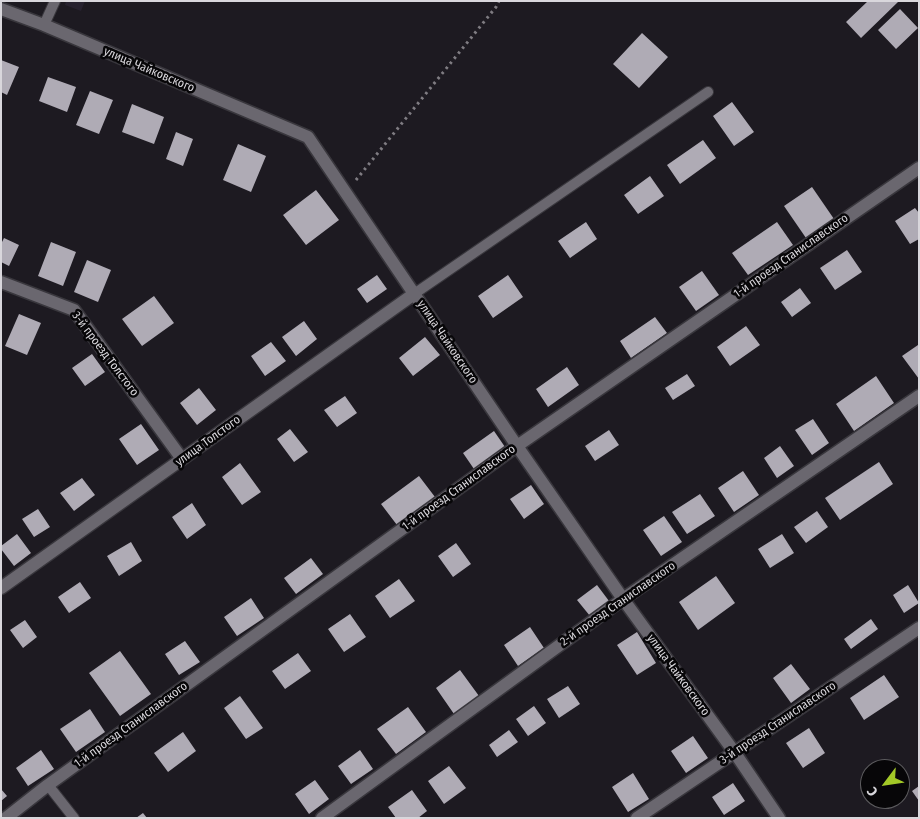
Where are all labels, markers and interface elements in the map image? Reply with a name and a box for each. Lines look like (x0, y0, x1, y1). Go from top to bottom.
street label: улица Чайковского (101, 44, 197, 96)
street label: 1-й проезд Станиславского (731, 211, 851, 301)
street label: улица Чайковского (414, 298, 480, 386)
street label: 3-й проезд Толстого (69, 309, 141, 399)
street label: улица Толстого (173, 413, 243, 469)
street label: 1-й проезд Станиславского (400, 442, 518, 534)
street label: 2-й проезд Станиславского (558, 559, 678, 649)
street label: улица Чайковского (644, 631, 712, 719)
street label: 1-й проезд Станиславского (72, 679, 190, 771)
street label: 3-й проезд Станиславского (717, 679, 839, 767)
north arrow (860, 759, 910, 809)
text: С (863, 784, 882, 799)

